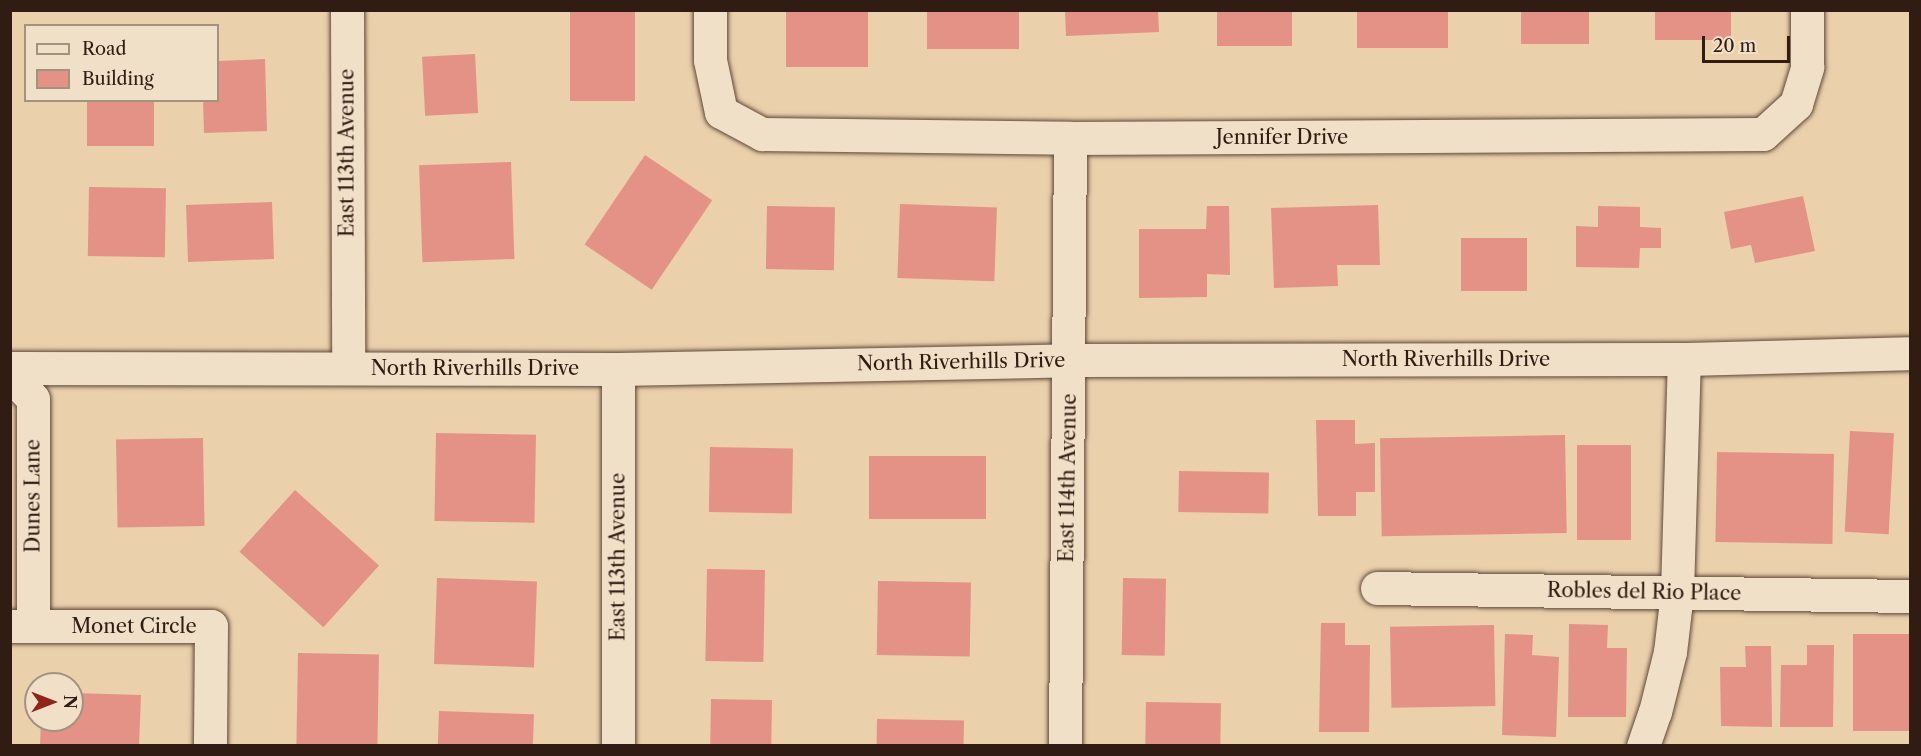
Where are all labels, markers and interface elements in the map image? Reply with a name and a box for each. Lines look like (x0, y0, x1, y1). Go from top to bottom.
legend (24, 24, 219, 102)
scale bar (1705, 24, 1794, 62)
text: 20 m (1713, 35, 1756, 57)
text: Road (82, 38, 127, 60)
text: Building (82, 68, 154, 90)
street label: East 113th Avenue (335, 68, 359, 238)
street label: Jennifer Drive (1216, 125, 1348, 149)
street label: North Riverhills Drive (1342, 347, 1550, 371)
street label: North Riverhills Drive (857, 348, 1065, 376)
street label: North Riverhills Drive (371, 356, 579, 380)
street label: East 114th Avenue (1055, 393, 1081, 563)
street label: Dunes Lane (21, 439, 45, 553)
street label: East 113th Avenue (606, 472, 630, 642)
street label: Robles del Rio Place (1547, 578, 1741, 606)
street label: Monet Circle (71, 614, 197, 638)
north arrow (24, 672, 84, 732)
text: N (60, 695, 80, 709)

